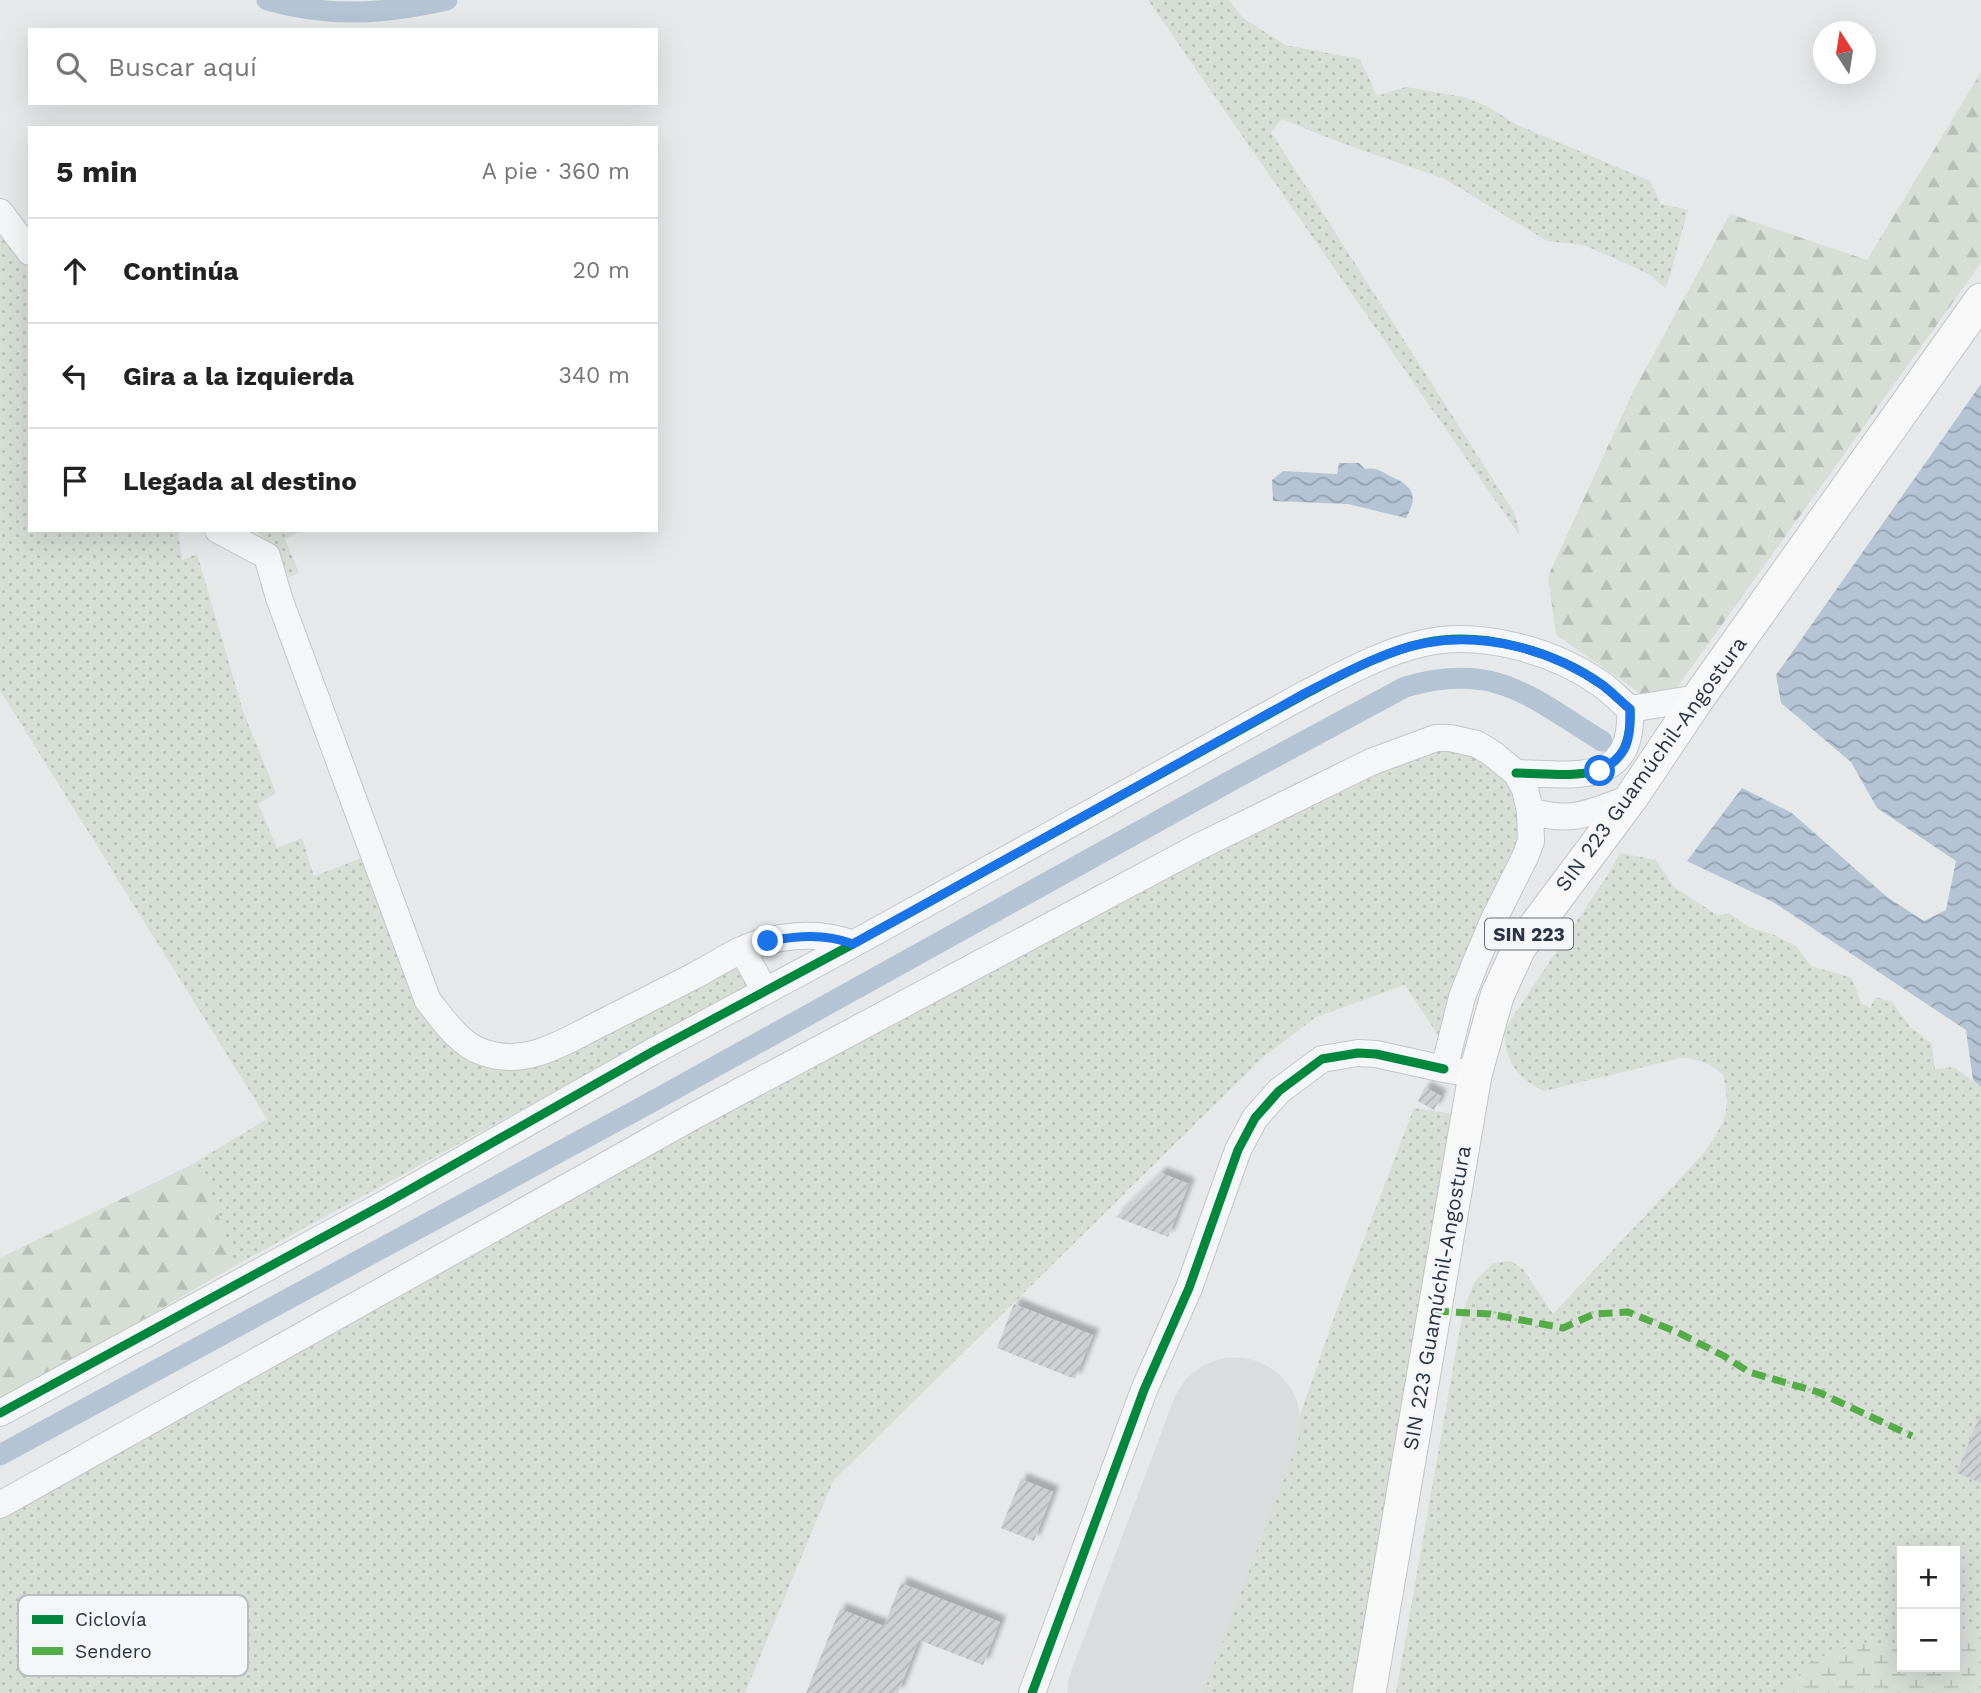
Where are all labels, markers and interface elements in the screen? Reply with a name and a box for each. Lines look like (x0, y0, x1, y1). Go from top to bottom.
north arrow (1813, 21, 1876, 84)
search box (28, 28, 658, 105)
icon: search (52, 48, 90, 86)
text: Buscar aquí (108, 52, 257, 82)
text: 5 min (56, 154, 138, 189)
text: A pie · 360 m (482, 158, 630, 185)
icon: ahead (56, 252, 94, 290)
text: Continúa (123, 256, 239, 286)
text: 20 m (573, 257, 630, 284)
icon: left (56, 357, 94, 395)
text: Gira a la izquierda (123, 361, 354, 391)
text: 340 m (558, 362, 630, 389)
icon: arrive (56, 462, 94, 500)
text: Llegada al destino (123, 466, 357, 496)
street label: SIN 223 Guamúchil-Angostura (1550, 631, 1752, 896)
route start (1584, 755, 1615, 786)
road number: SIN 223 (1485, 918, 1573, 950)
route end (752, 925, 783, 956)
street label: SIN 223 Guamúchil-Angostura (1397, 1144, 1476, 1452)
map controls (1897, 1546, 1960, 1672)
button: + (1897, 1546, 1960, 1609)
legend (18, 1595, 248, 1676)
text: Ciclovía (75, 1608, 147, 1631)
button: − (1897, 1609, 1960, 1672)
text: Sendero (75, 1640, 152, 1663)

